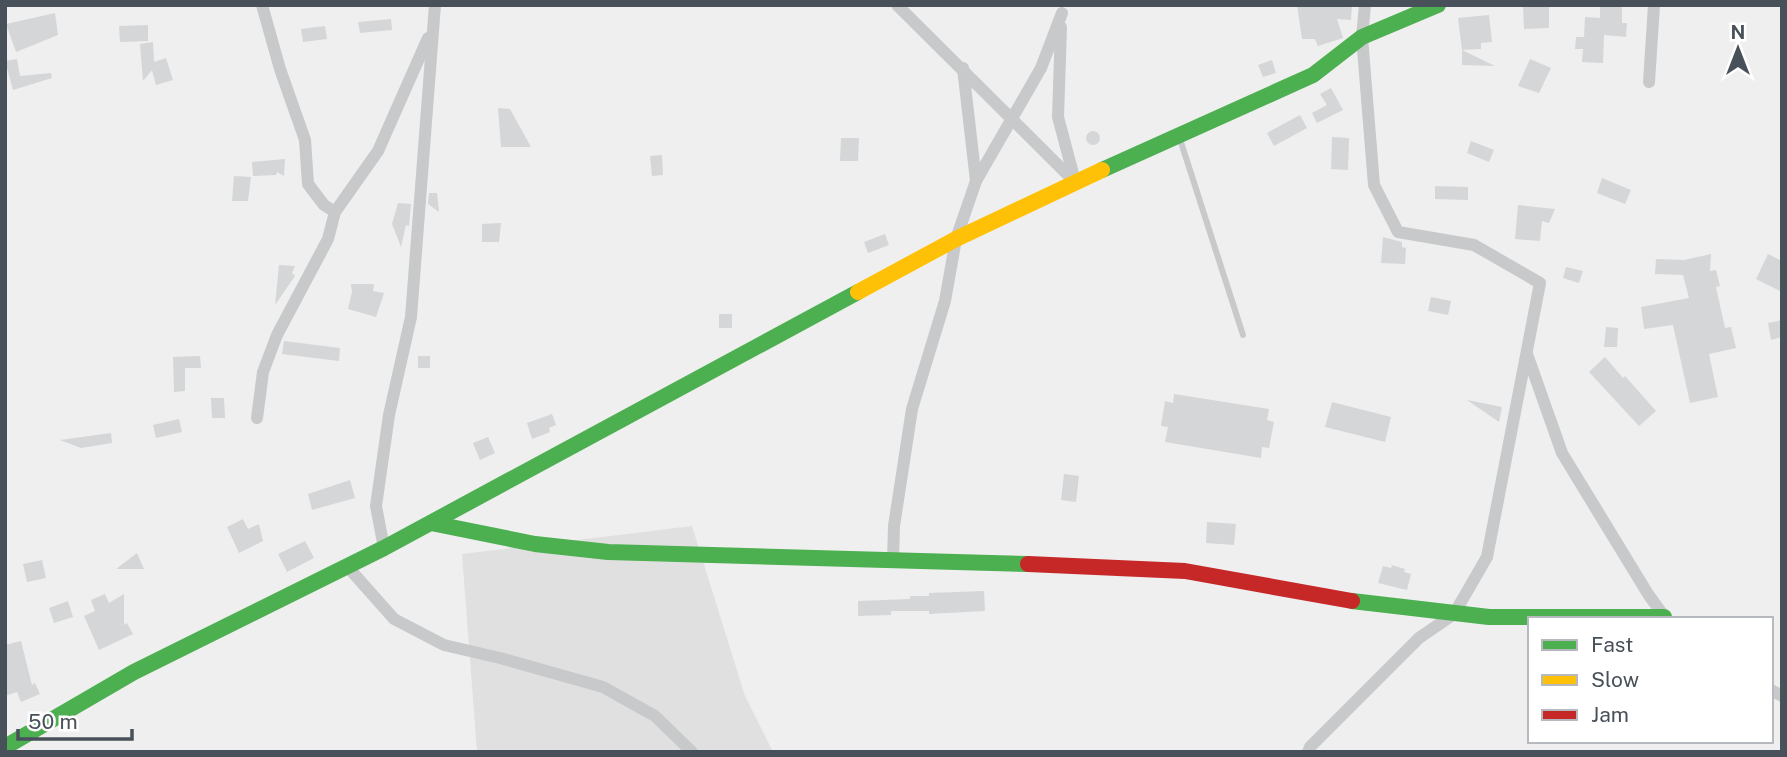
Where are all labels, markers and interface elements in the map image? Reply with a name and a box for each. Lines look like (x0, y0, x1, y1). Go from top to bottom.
north arrow (1703, 14, 1773, 84)
text: N (1731, 21, 1745, 43)
legend (1528, 617, 1773, 743)
text: Fast (1591, 632, 1633, 657)
text: Slow (1591, 667, 1639, 692)
scale bar (18, 698, 131, 742)
text: Jam (1591, 702, 1629, 727)
text: 50 m (28, 709, 78, 734)

